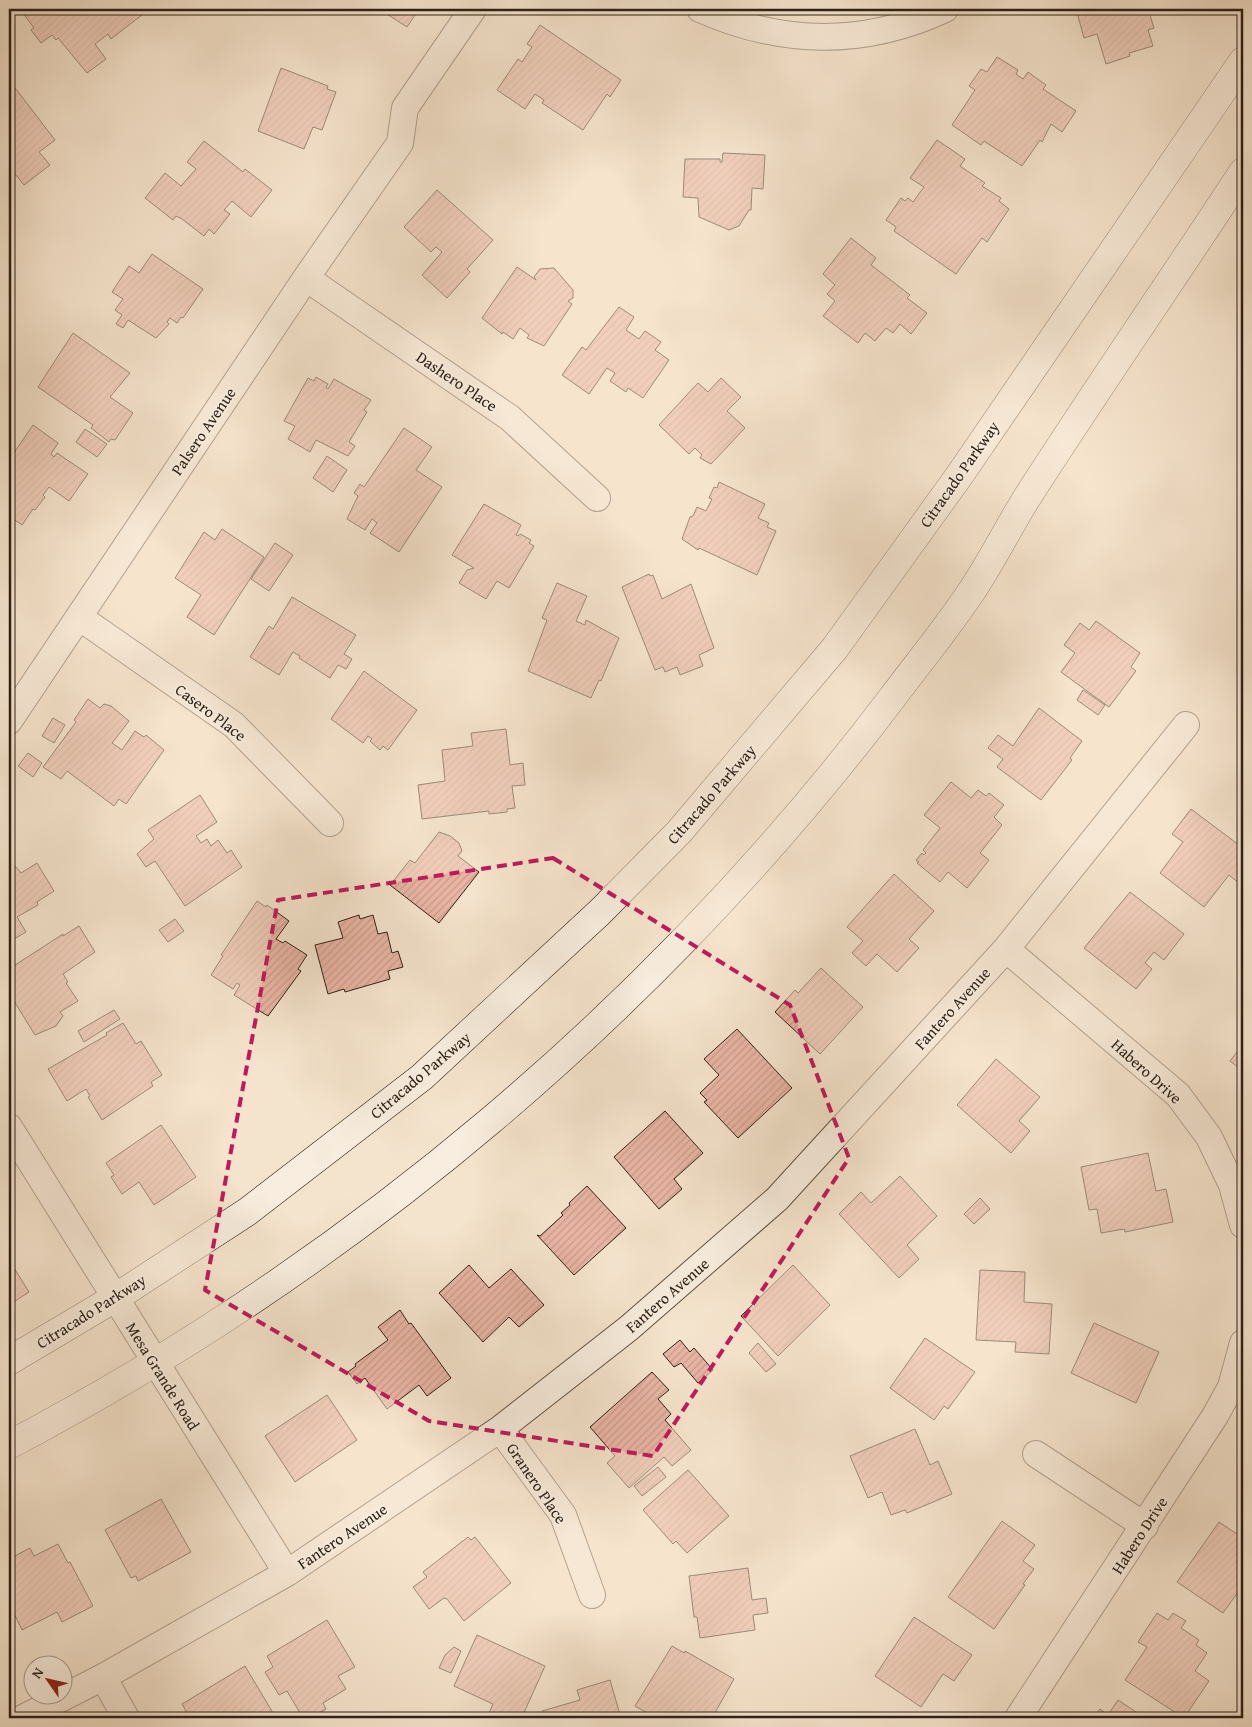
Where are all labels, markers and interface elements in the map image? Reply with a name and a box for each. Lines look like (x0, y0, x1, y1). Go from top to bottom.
street label: Dashero Place (412, 345, 502, 417)
street label: Palsero Avenue (165, 382, 241, 480)
street label: Citracado Parkway (913, 416, 1005, 532)
street label: Casero Place (170, 677, 252, 747)
street label: Citracado Parkway (661, 739, 761, 849)
street label: Fantero Avenue (908, 961, 996, 1055)
street label: Citracado Parkway (364, 1026, 476, 1124)
street label: Habero Drive (1106, 1033, 1188, 1109)
street label: Fantero Avenue (620, 1252, 714, 1338)
street label: Citracado Parkway (32, 1268, 150, 1354)
street label: Mesa Grande Road (120, 1317, 206, 1435)
street label: Granero Place (501, 1438, 573, 1528)
street label: Habero Drive (1105, 1492, 1173, 1578)
street label: Fantero Avenue (292, 1497, 392, 1575)
north arrow (22, 1654, 72, 1704)
text: N (26, 1663, 48, 1682)

